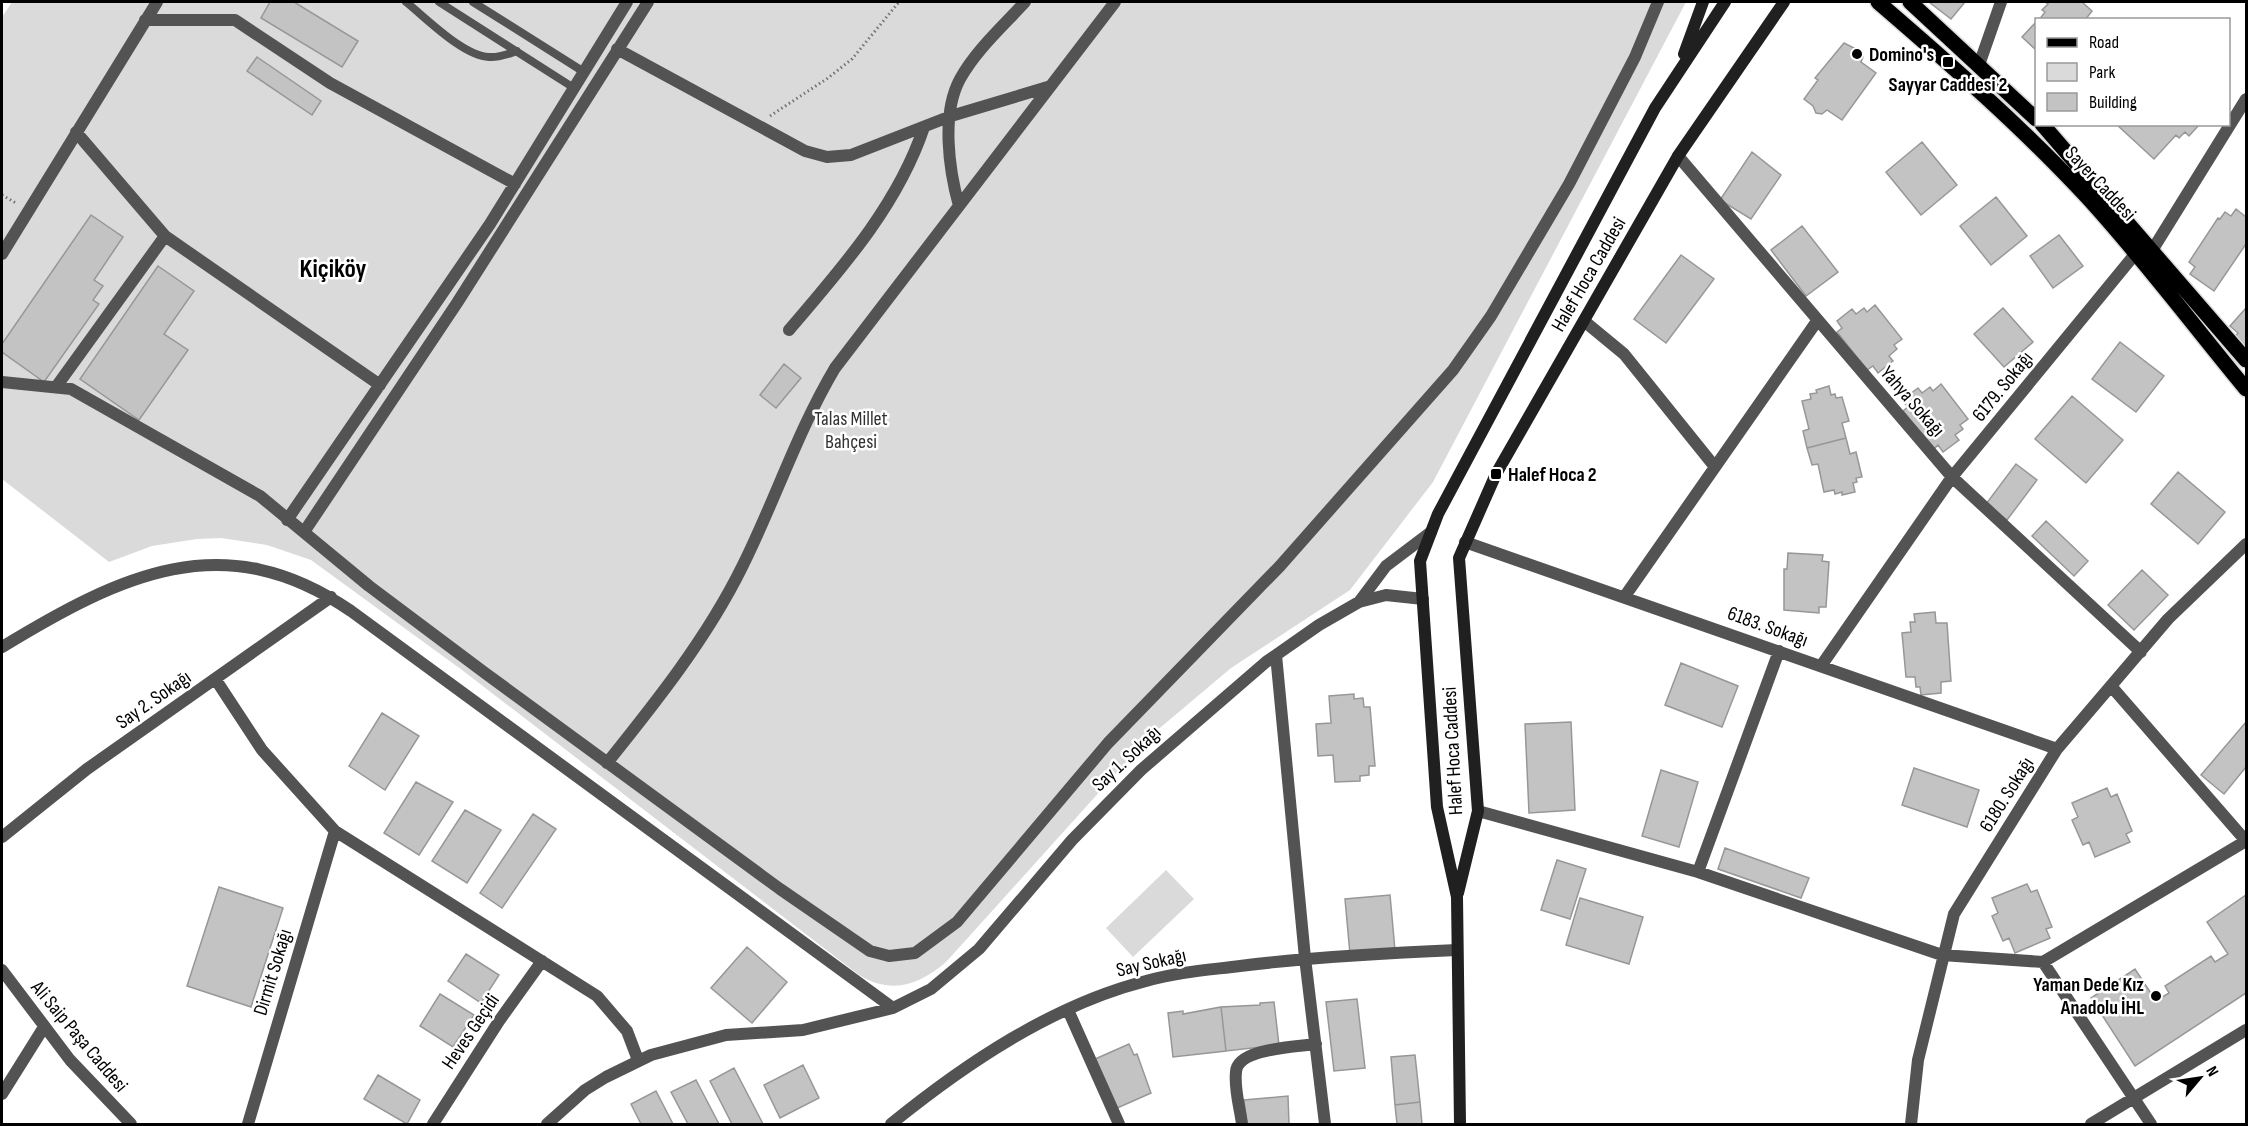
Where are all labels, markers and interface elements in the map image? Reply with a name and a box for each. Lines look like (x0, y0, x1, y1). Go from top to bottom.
legend (2035, 18, 2230, 126)
text: Road (2089, 32, 2119, 53)
place label: Domino's (1869, 43, 1935, 67)
marker: Domino's (1850, 47, 1864, 61)
marker: Sayyar Caddesi 2 (1941, 55, 1955, 69)
text: Park (2089, 62, 2115, 83)
place label: Sayyar Caddesi 2 (1889, 73, 2007, 97)
text: Building (2089, 92, 2137, 113)
street label: Sayer Caddesi (2060, 141, 2141, 226)
street label: Halef Hoca Caddesi (1546, 213, 1631, 336)
district label: Kiçiköy (300, 254, 367, 285)
street label: 6179. Sokağı (1967, 347, 2038, 426)
street label: Yahya Sokağı (1875, 361, 1949, 442)
park label: Talas Millet Bahçesi (814, 407, 888, 454)
place label: Halef Hoca 2 (1508, 463, 1597, 487)
marker: Halef Hoca 2 (1489, 467, 1503, 481)
street label: 6183. Sokağı (1724, 601, 1811, 653)
street label: Say 2. Sokağı (111, 665, 196, 734)
street label: Halef Hoca Caddesi (1438, 686, 1468, 816)
street label: Say 1. Sokağı (1087, 721, 1166, 797)
street label: 6180. Sokağı (1974, 753, 2039, 836)
street label: Dirmit Sokağı (248, 926, 297, 1018)
street label: Say Sokağı (1114, 943, 1188, 983)
place label: Yaman Dede Kız Anadolu İHL (2033, 973, 2144, 1020)
street label: Ali Saip Paşa Caddesi (25, 975, 133, 1097)
street label: Heves Geçidi (437, 989, 505, 1074)
marker: Yaman Dede Kız Anadolu İHL (2149, 989, 2163, 1003)
north arrow (2170, 1048, 2230, 1108)
text: N (2201, 1063, 2222, 1080)

